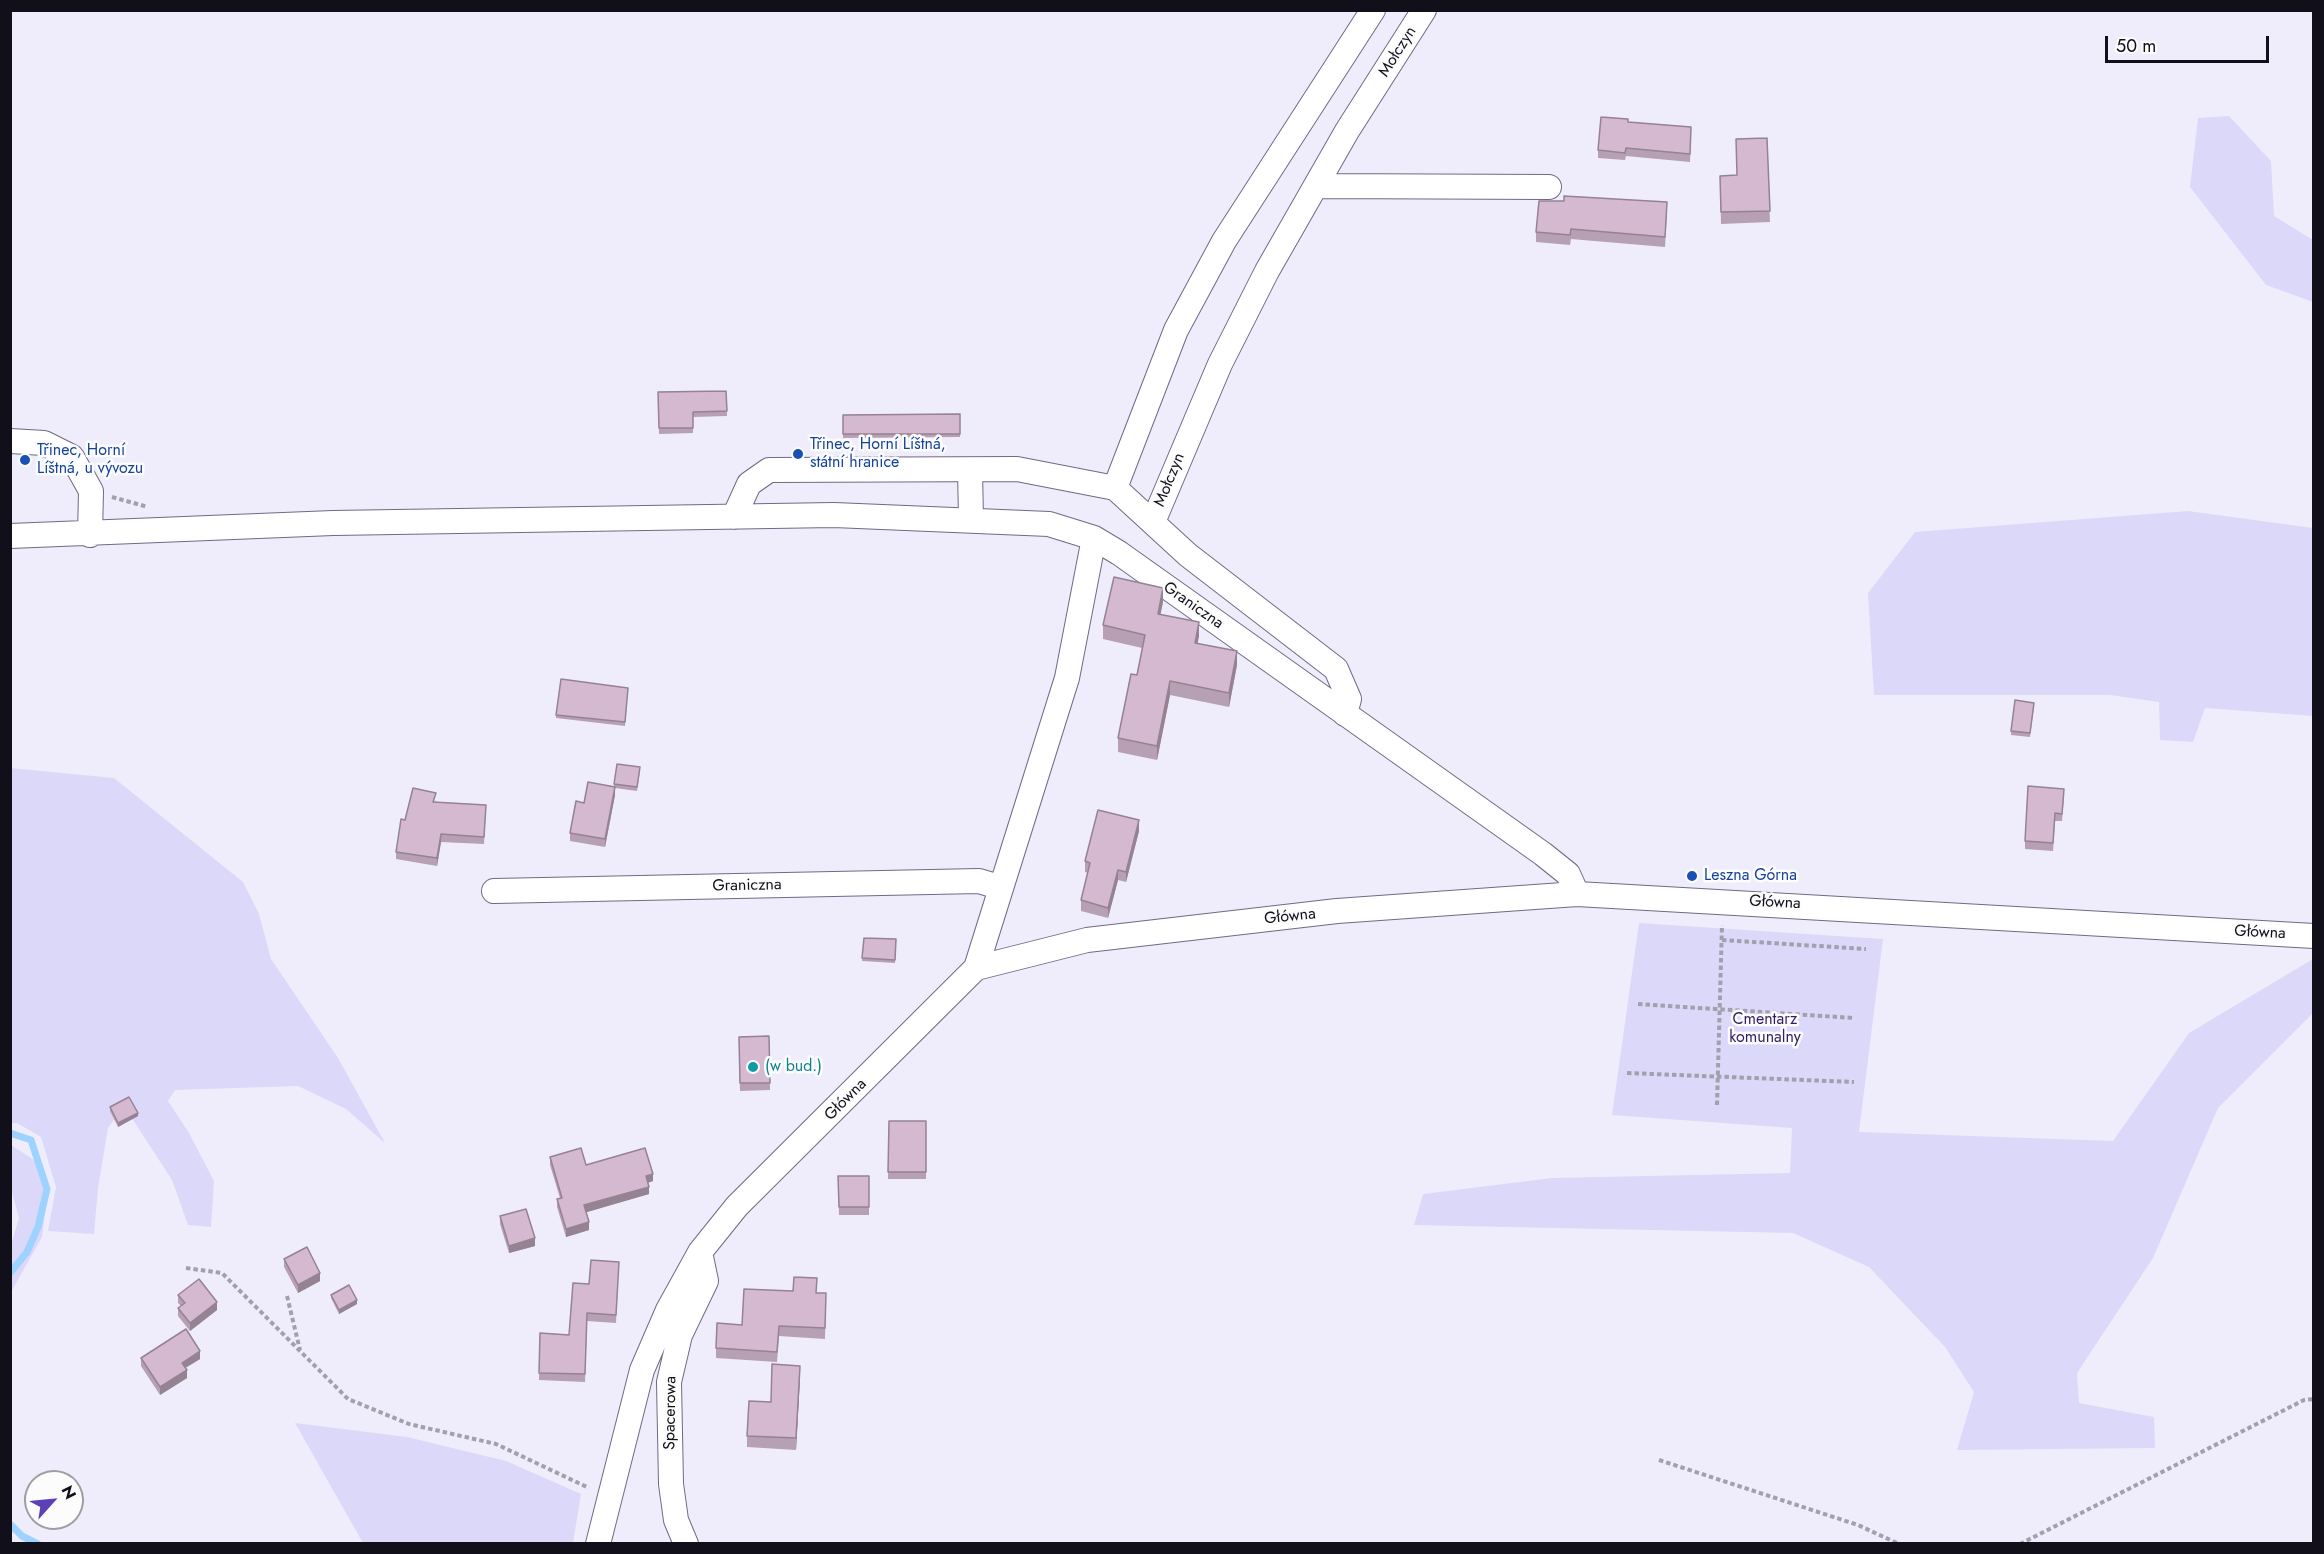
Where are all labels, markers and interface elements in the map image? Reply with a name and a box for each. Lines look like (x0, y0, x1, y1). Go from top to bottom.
street label: Mołczyn (1375, 23, 1421, 81)
scale bar (2108, 24, 2272, 62)
text: 50 m (2116, 33, 2156, 59)
place label: Třinec, Horní Líštná, státní hranice (810, 435, 946, 473)
place label: Třinec, Horní Líštná, u vývozu (37, 441, 143, 479)
marker: Třinec, Horní Líštná, státní hranice (791, 447, 805, 461)
street label: Mołczyn (1151, 450, 1189, 510)
marker: Třinec, Horní Líštná, u vývozu (18, 453, 32, 467)
street label: Graniczna (1159, 578, 1227, 634)
place label: Leszna Górna (1704, 866, 1797, 886)
marker: Leszna Górna (1685, 869, 1699, 883)
street label: Graniczna (712, 876, 782, 896)
street label: Główna (1749, 892, 1801, 914)
street label: Główna (1263, 905, 1317, 929)
street label: Główna (2234, 922, 2286, 944)
park label: Cmentarz komunalny (1729, 1010, 1801, 1048)
place label: (w bud.) (765, 1057, 822, 1077)
marker: (w bud.) (746, 1060, 760, 1074)
street label: Główna (821, 1075, 871, 1125)
street label: Spacerowa (661, 1376, 681, 1450)
north arrow (24, 1470, 84, 1530)
text: N (56, 1482, 82, 1503)

